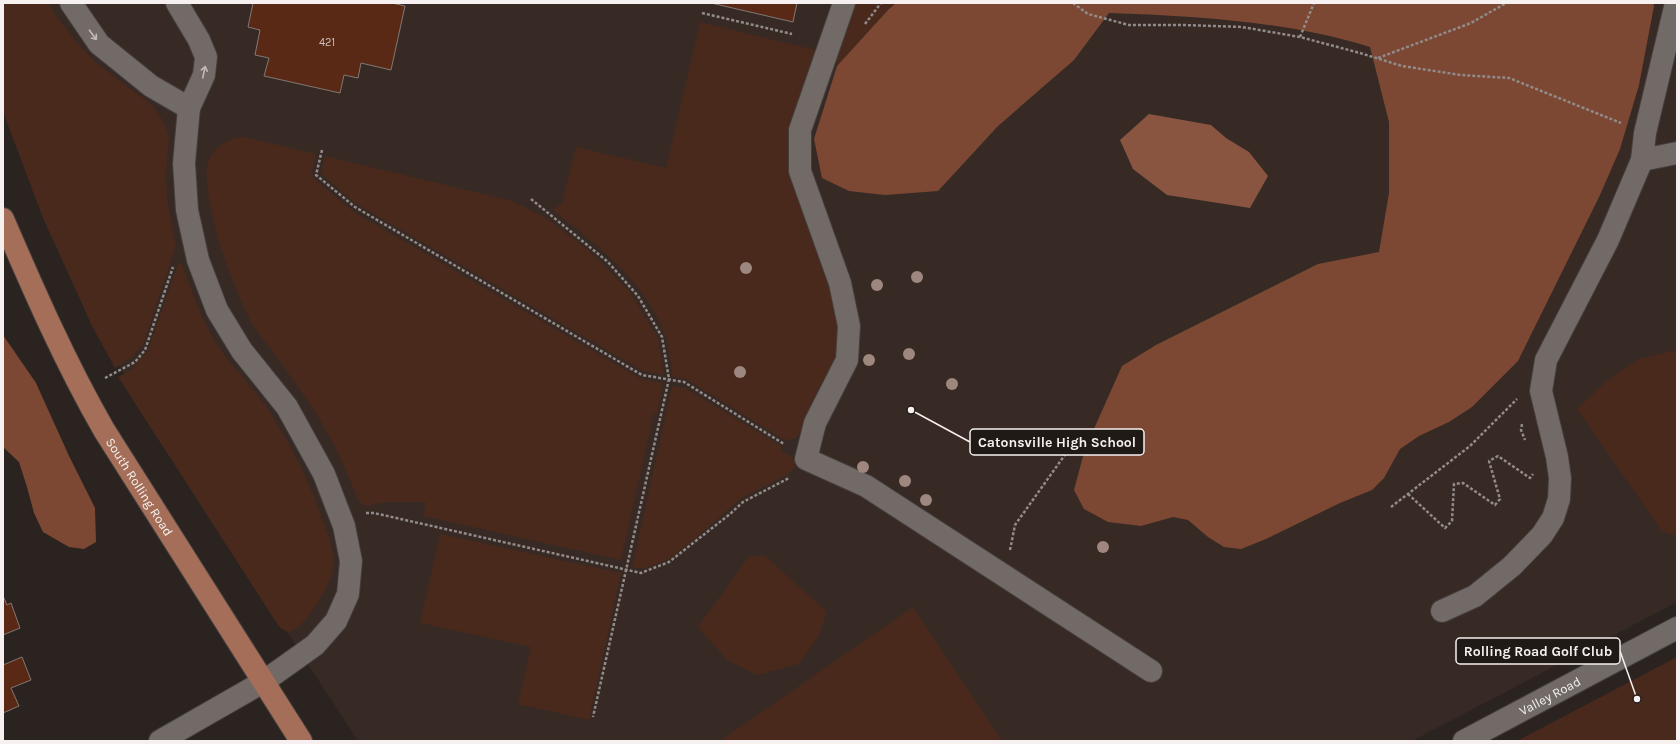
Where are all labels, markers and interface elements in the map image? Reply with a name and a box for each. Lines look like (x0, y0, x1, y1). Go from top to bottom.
one-way arrow (89, 30, 97, 41)
house number: 421 (319, 36, 335, 49)
one-way arrow (201, 66, 209, 79)
callout: Catonsville High School (970, 429, 1144, 455)
text: Catonsville High School (978, 434, 1136, 451)
street label: South Rolling Road (103, 435, 176, 539)
callout: Rolling Road Golf Club (1456, 638, 1620, 664)
text: Rolling Road Golf Club (1464, 643, 1612, 660)
street label: Valley Road (1517, 674, 1583, 718)

